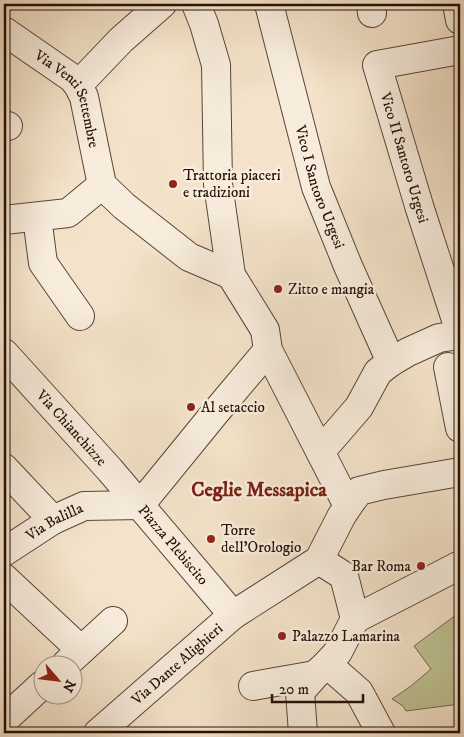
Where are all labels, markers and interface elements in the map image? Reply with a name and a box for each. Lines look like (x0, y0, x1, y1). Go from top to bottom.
street label: Via Venti Settembre (30, 45, 104, 149)
street label: Vico II Santoro Urgesi (376, 89, 433, 225)
street label: Vico I Santoro Urgesi (291, 122, 349, 251)
place label: Trattoria piaceri e tradizioni (183, 166, 281, 202)
marker: Trattoria piaceri e tradizioni (167, 178, 179, 190)
place label: Zitto e mangia (288, 280, 375, 299)
marker: Zitto e mangia (272, 283, 284, 295)
street label: Via Chianchizze (32, 385, 111, 470)
place label: Al setaccio (201, 398, 265, 417)
marker: Al setaccio (185, 401, 197, 413)
district label: Ceglie Messapica (191, 478, 327, 503)
street label: Via Balilla (21, 498, 86, 545)
street label: Piazza Plebiscito (134, 501, 213, 589)
place label: Torre dell'Orologio (221, 521, 301, 557)
marker: Torre dell'Orologio (205, 533, 217, 545)
place label: Bar Roma (351, 557, 412, 576)
marker: Bar Roma (415, 560, 427, 572)
street label: Via Dante Alighieri (127, 619, 227, 710)
place label: Palazzo Lamarina (292, 627, 401, 646)
marker: Palazzo Lamarina (276, 630, 288, 642)
north arrow (32, 654, 82, 704)
scale bar (272, 672, 363, 704)
text: N (58, 676, 79, 695)
text: 20 m (279, 680, 309, 699)

